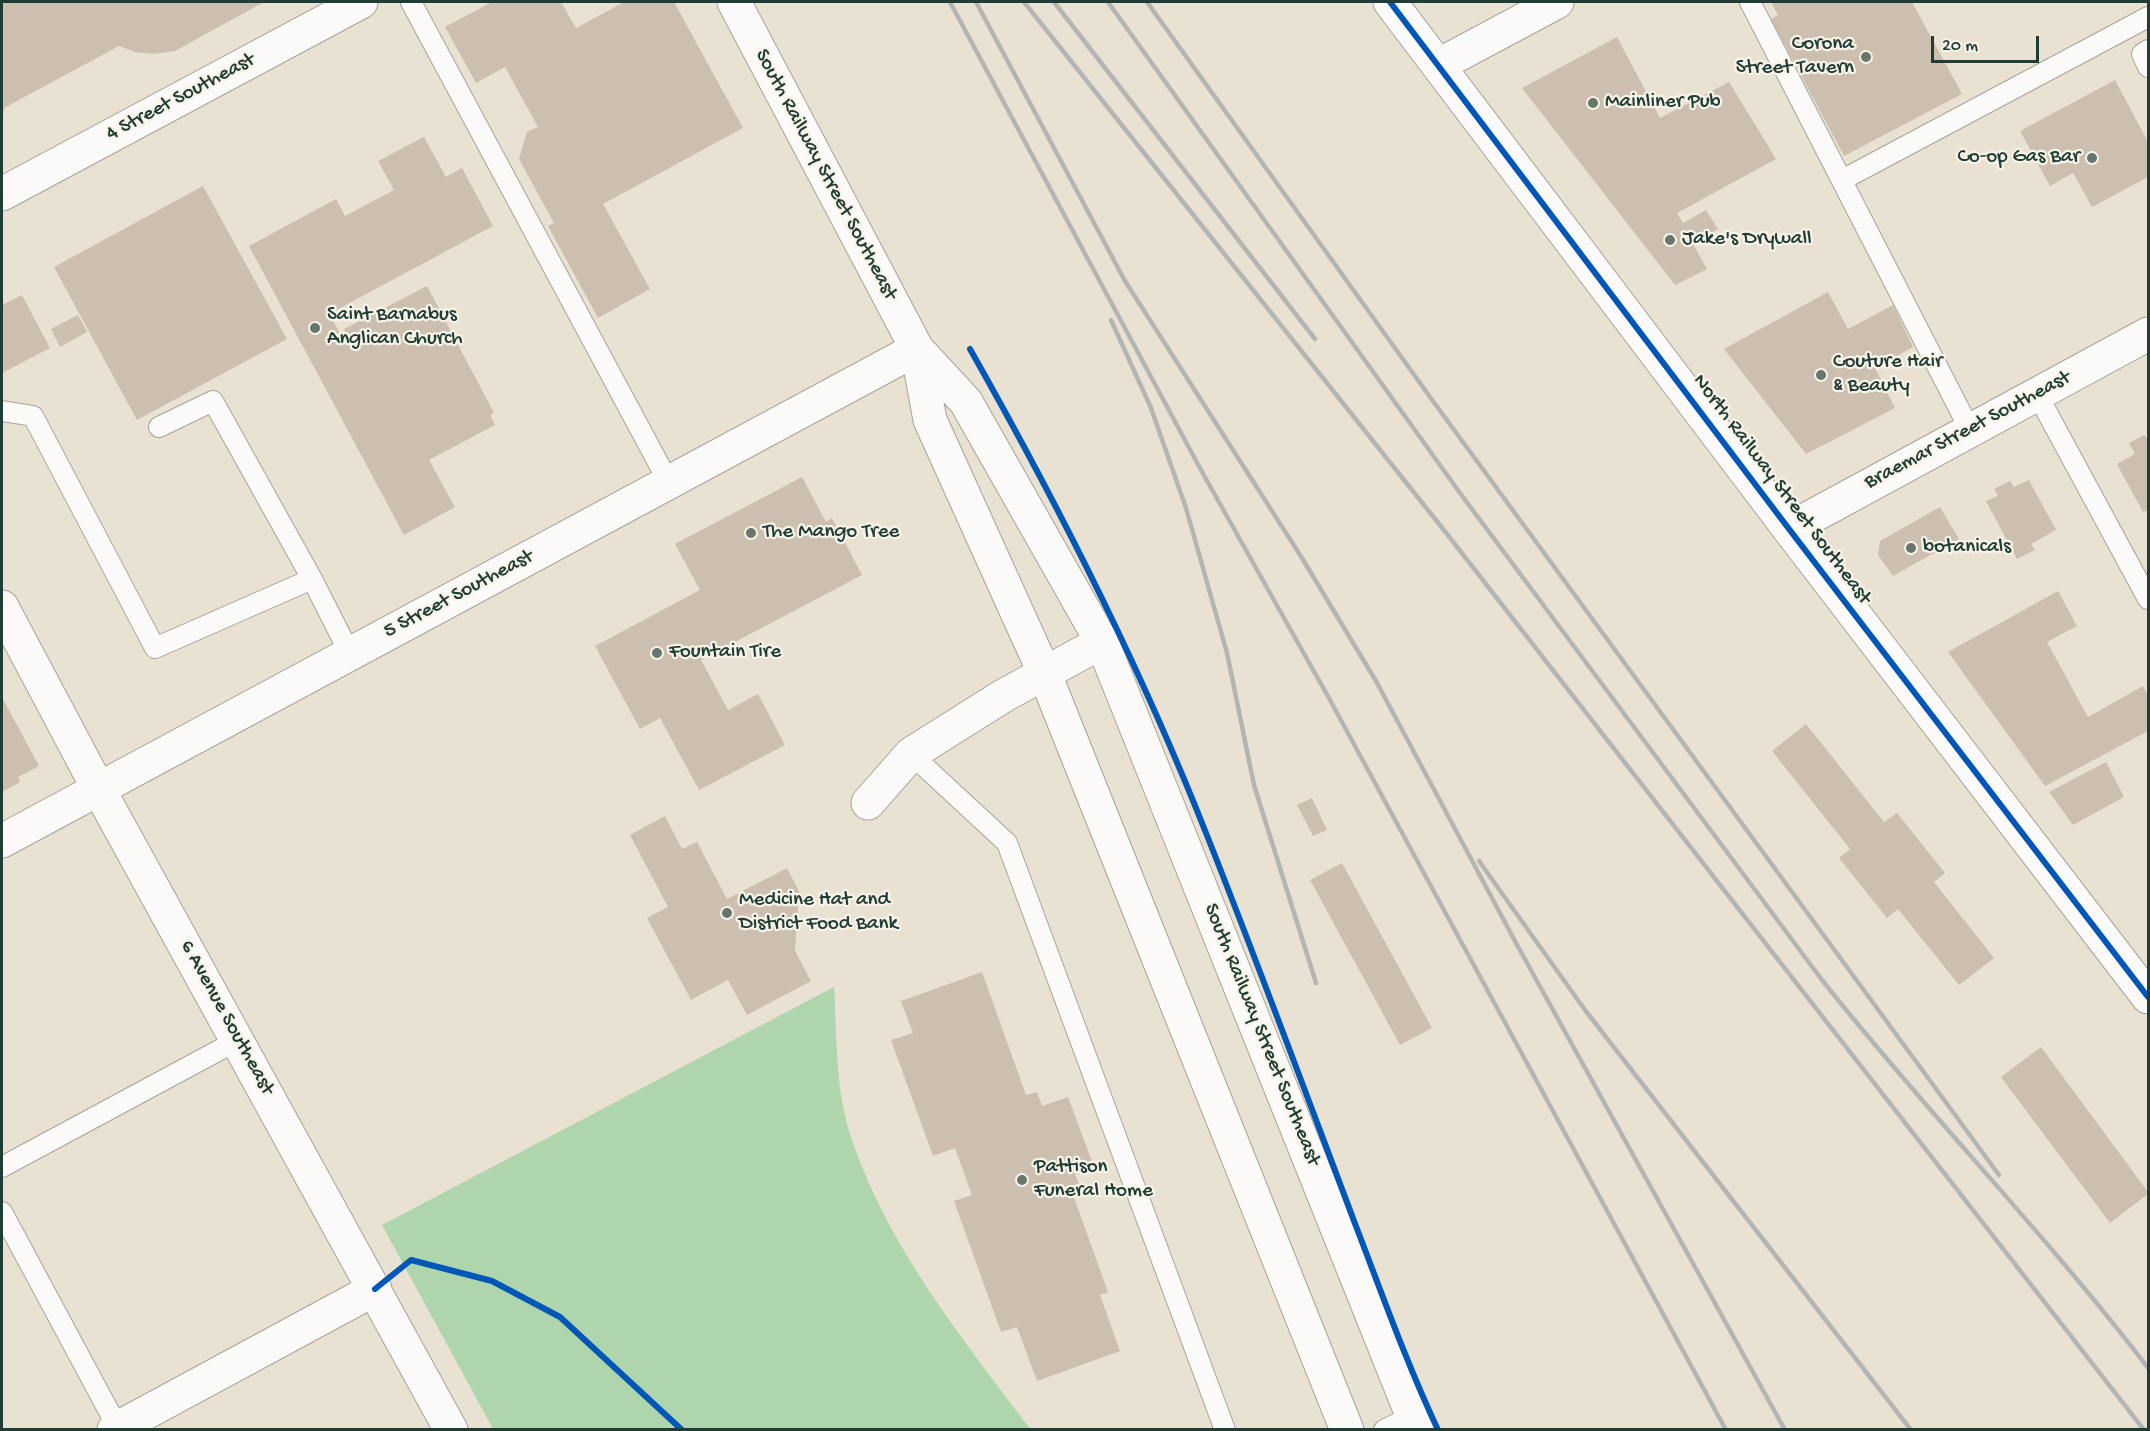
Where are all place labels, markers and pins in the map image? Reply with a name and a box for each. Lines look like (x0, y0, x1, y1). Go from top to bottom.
place label: Corona Street Tavern (1736, 32, 1854, 82)
marker: Corona Street Tavern (1859, 50, 1873, 64)
place label: Mainliner Pub (1605, 90, 1721, 116)
marker: Mainliner Pub (1586, 96, 1600, 110)
place label: Co-op Gas Bar (1957, 145, 2080, 171)
marker: Co-op Gas Bar (2085, 151, 2099, 165)
place label: Jake's Drywall (1682, 227, 1812, 253)
marker: Jake's Drywall (1663, 233, 1677, 247)
place label: Saint Barnabus Anglican Church (327, 303, 463, 353)
marker: Saint Barnabus Anglican Church (308, 321, 322, 335)
place label: Couture Hair & Beauty (1833, 350, 1942, 400)
marker: Couture Hair & Beauty (1814, 368, 1828, 382)
place label: The Mango Tree (763, 520, 899, 546)
marker: The Mango Tree (744, 526, 758, 540)
place label: botanicals (1923, 535, 2011, 561)
marker: botanicals (1904, 541, 1918, 555)
place label: Fountain Tire (669, 640, 781, 666)
marker: Fountain Tire (650, 646, 664, 660)
place label: Medicine Hat and District Food Bank (739, 888, 898, 938)
marker: Medicine Hat and District Food Bank (720, 906, 734, 920)
place label: Pattison Funeral Home (1034, 1155, 1153, 1205)
marker: Pattison Funeral Home (1015, 1173, 1029, 1187)

